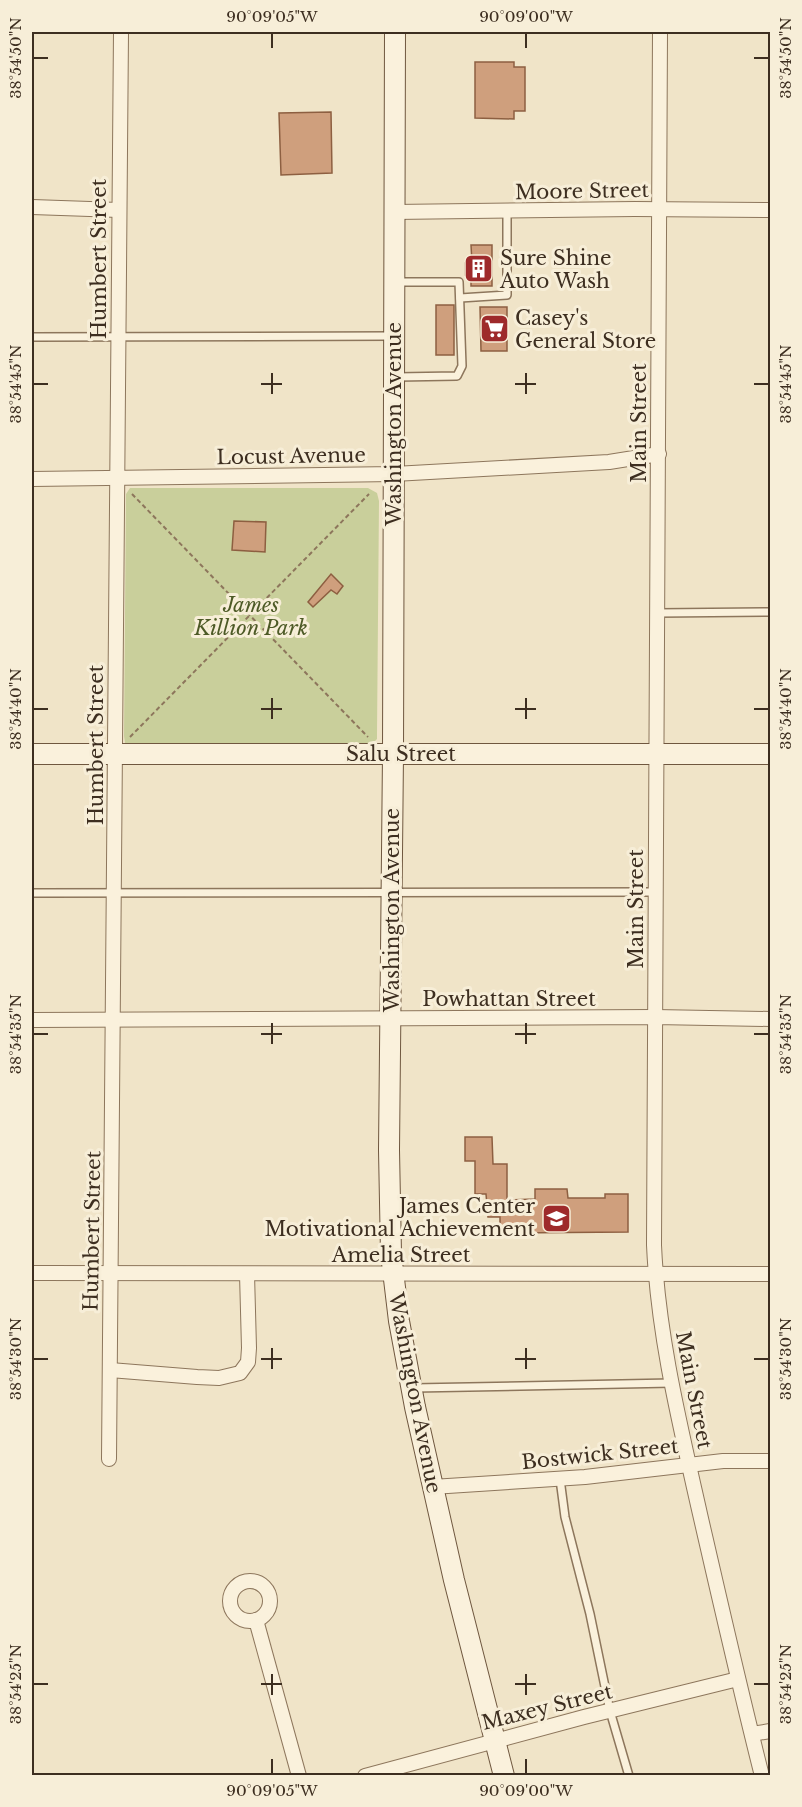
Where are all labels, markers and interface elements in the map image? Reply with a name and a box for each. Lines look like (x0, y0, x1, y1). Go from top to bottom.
text: 90°09'05"W (226, 7, 318, 26)
text: 90°09'00"W (479, 7, 573, 26)
text: 38°54'50"N (6, 17, 25, 99)
text: 38°54'50"N (776, 17, 795, 99)
street label: Humbert Street (87, 178, 111, 339)
street label: Moore Street (515, 178, 650, 204)
place label: Sure Shine Auto Wash (499, 246, 612, 293)
building icon: Sure Shine Auto Wash (463, 253, 495, 285)
place label: Casey's General Store (515, 306, 656, 353)
supermarket icon: Casey's General Store (478, 313, 510, 345)
street label: Washington Avenue (382, 322, 406, 527)
text: 38°54'45"N (6, 344, 25, 424)
text: 38°54'45"N (776, 344, 795, 424)
street label: Main Street (627, 363, 651, 483)
street label: Locust Avenue (216, 443, 366, 469)
park label: James Killion Park (193, 593, 308, 640)
street label: Humbert Street (84, 664, 108, 825)
text: 38°54'40"N (6, 668, 25, 750)
text: 38°54'40"N (776, 668, 795, 750)
street label: Salu Street (346, 742, 456, 766)
street label: Washington Avenue (380, 808, 404, 1013)
street label: Main Street (624, 849, 648, 969)
street label: Powhattan Street (422, 987, 596, 1011)
text: 38°54'35"N (6, 994, 25, 1074)
text: 38°54'35"N (776, 994, 795, 1074)
street label: Humbert Street (79, 1150, 105, 1311)
place label: James Center Motivational Achievement (264, 1194, 535, 1241)
school or university icon: James Center Motivational Achievement (540, 1202, 572, 1234)
street label: Amelia Street (331, 1243, 471, 1267)
street label: Washington Avenue (384, 1290, 446, 1495)
text: 38°54'30"N (6, 1318, 25, 1400)
text: 38°54'30"N (776, 1318, 795, 1400)
street label: Main Street (671, 1329, 717, 1451)
street label: Bostwick Street (520, 1434, 680, 1474)
text: 38°54'25"N (6, 1644, 25, 1724)
text: 38°54'25"N (776, 1644, 795, 1724)
street label: Maxey Street (479, 1679, 615, 1735)
text: 90°09'05"W (226, 1781, 318, 1800)
text: 90°09'00"W (479, 1781, 573, 1800)

